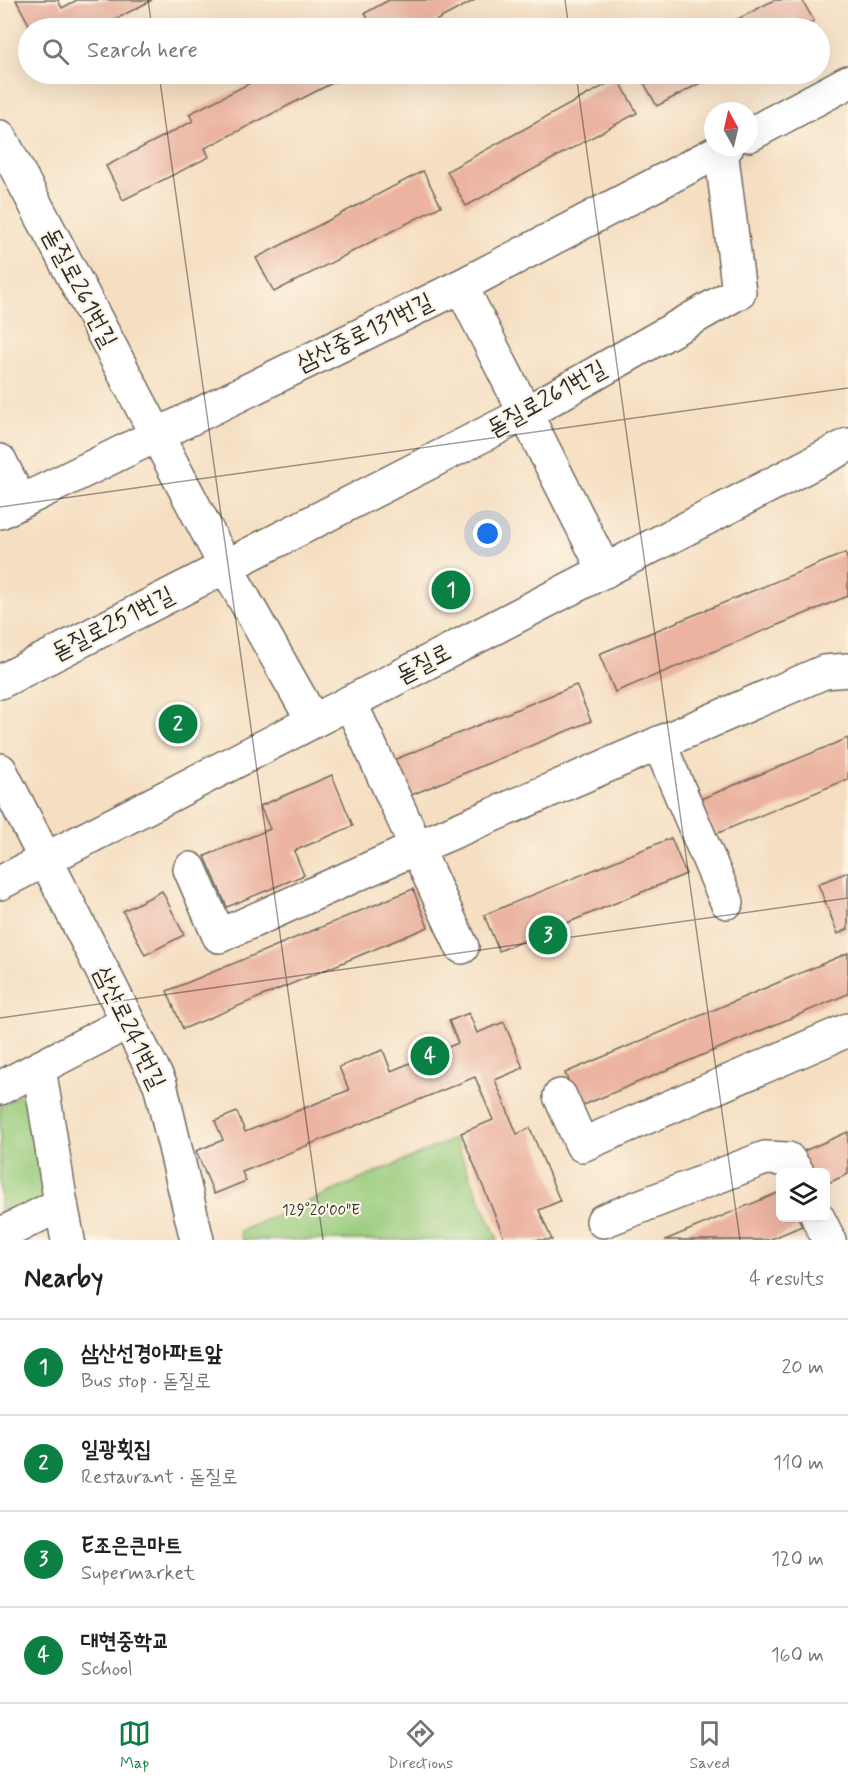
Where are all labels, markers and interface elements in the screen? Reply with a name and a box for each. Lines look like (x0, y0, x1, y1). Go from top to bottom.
search box (18, 18, 830, 84)
icon: search (39, 35, 72, 68)
text: Search here (87, 37, 198, 65)
north arrow (704, 102, 758, 156)
street label: 돋질로261번길 (34, 223, 124, 353)
street label: 삼산중로131번길 (292, 287, 438, 379)
street label: 돋질로261번길 (482, 354, 612, 444)
your location (473, 519, 502, 548)
pin: 1 (432, 568, 470, 612)
street label: 돋질로251번길 (47, 580, 179, 668)
street label: 돋질로 (391, 637, 457, 691)
pin: 2 (158, 702, 198, 746)
pin: 3 (528, 912, 568, 958)
street label: 삼산로241번길 (86, 961, 172, 1095)
pin: 4 (410, 1034, 450, 1078)
map controls (776, 1168, 830, 1222)
button: layers (776, 1168, 830, 1222)
text: 129°20'00"E (282, 1201, 360, 1221)
text: Nearby (24, 1262, 103, 1296)
text: 4 results (749, 1266, 824, 1293)
text: 삼산선경아파트앞 (81, 1340, 223, 1368)
text: 1 (39, 1354, 48, 1381)
text: 20 m (781, 1354, 824, 1381)
text: Bus stop · 돋질로 (81, 1368, 211, 1395)
text: 일광횟집 (81, 1436, 152, 1464)
text: 2 (39, 1450, 48, 1477)
text: 110 m (773, 1450, 824, 1477)
text: Restaurant · 돋질로 (81, 1464, 238, 1491)
text: E조은큰마트 (81, 1532, 182, 1560)
text: 3 (39, 1546, 48, 1573)
text: 120 m (771, 1546, 824, 1573)
text: Supermarket (81, 1560, 195, 1587)
text: 대현중학교 (81, 1628, 170, 1656)
text: 4 (38, 1642, 49, 1669)
text: 160 m (771, 1642, 824, 1669)
text: School (81, 1656, 133, 1683)
tab: Map (118, 1717, 151, 1774)
tab: Directions (387, 1717, 453, 1774)
tab: Saved (689, 1717, 730, 1774)

